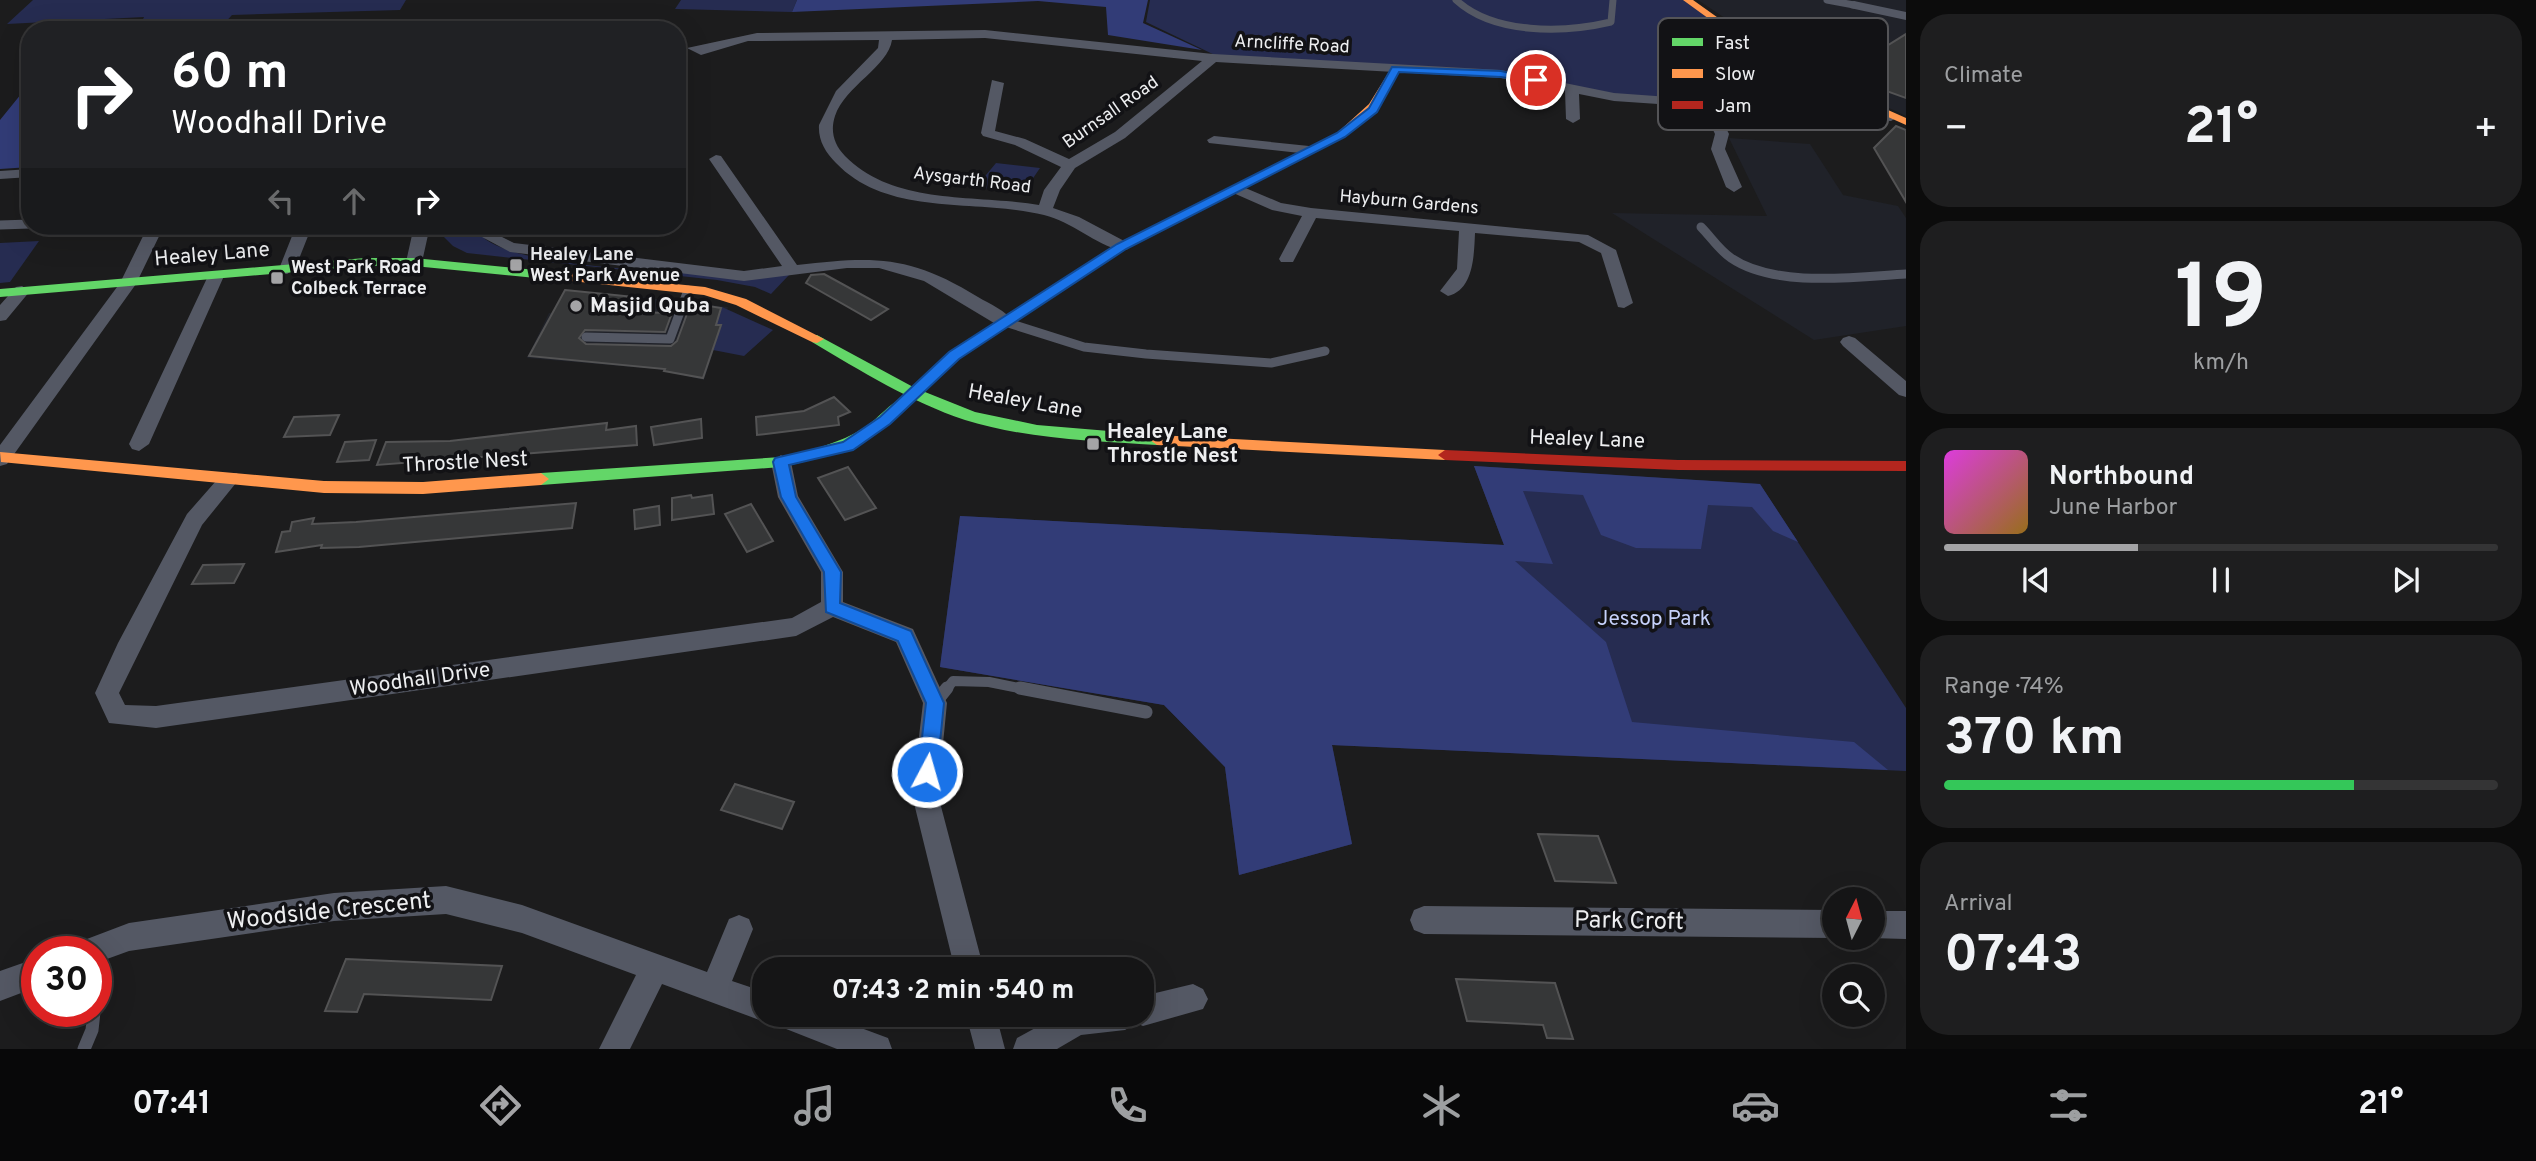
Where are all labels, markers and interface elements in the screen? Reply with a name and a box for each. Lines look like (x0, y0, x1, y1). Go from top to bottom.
legend (1658, 18, 1888, 130)
street label: Arncliffe Road (1234, 30, 1350, 60)
text: Fast (1715, 32, 1750, 56)
text: 60 m (171, 44, 289, 106)
icon: right (56, 49, 147, 140)
pin (1506, 50, 1566, 110)
icon: arrive (1517, 61, 1555, 99)
text: Climate (1944, 62, 2023, 91)
text: Slow (1715, 63, 1755, 87)
street label: Burnsall Road (1058, 71, 1164, 155)
text: Jam (1715, 95, 1752, 119)
text: 21° (2184, 96, 2258, 162)
text: Woodhall Drive (171, 105, 387, 145)
text: − (1944, 106, 1969, 155)
text: + (2473, 106, 2498, 155)
street label: Aysgarth Road (912, 162, 1032, 200)
icon: left (262, 182, 300, 220)
icon: ahead (335, 182, 373, 220)
icon: right (408, 182, 446, 220)
street label: Hayburn Gardens (1338, 185, 1480, 221)
street label: Healey Lane (153, 237, 271, 273)
place label: Healey Lane West Park Avenue (530, 244, 680, 288)
text: 19 (2175, 246, 2267, 361)
place label: West Park Road Colbeck Terrace (291, 257, 427, 301)
marker: Healey Lane West Park Avenue (508, 257, 524, 273)
marker: West Park Road Colbeck Terrace (269, 270, 285, 286)
place label: Masjid Quba (590, 293, 710, 320)
marker: Masjid Quba (568, 298, 584, 314)
text: km/h (2193, 349, 2249, 378)
street label: Healey Lane (966, 379, 1084, 425)
place label: Healey Lane Throstle Nest (1107, 419, 1238, 470)
street label: Healey Lane (1529, 424, 1645, 456)
marker: Healey Lane Throstle Nest (1085, 436, 1101, 452)
street label: Throstle Nest (401, 446, 529, 480)
text: Northbound (2049, 461, 2194, 494)
text: June Harbor (2049, 494, 2177, 523)
icon: previous (2017, 561, 2055, 599)
icon: pause (2202, 561, 2240, 599)
icon: next (2387, 561, 2425, 599)
park label: Jessop Park (1597, 606, 1711, 633)
street label: Woodhall Drive (348, 657, 492, 703)
text: Range · 74% (1944, 673, 2064, 702)
text: 370 km (1944, 707, 2124, 773)
position arrow (890, 735, 964, 809)
street label: Woodside Crescent (225, 886, 433, 938)
north arrow (1822, 887, 1885, 950)
map controls (1822, 887, 1885, 1027)
text: Arrival (1944, 890, 2013, 919)
street label: Park Croft (1574, 906, 1684, 938)
text: 07:43 (1944, 924, 2082, 990)
speed limit sign: 30 (21, 936, 112, 1027)
button: search (1822, 964, 1885, 1027)
text: 07:43 · 2 min · 540 m (832, 975, 1074, 1008)
icon: directions (476, 1081, 525, 1130)
icon: music (790, 1081, 839, 1130)
icon: phone (1103, 1081, 1152, 1130)
icon: climate (1417, 1081, 1466, 1130)
icon: car (1731, 1081, 1780, 1130)
icon: filters (2044, 1081, 2093, 1130)
text: 07:41 (132, 1085, 211, 1125)
text: 21° (2358, 1085, 2404, 1125)

